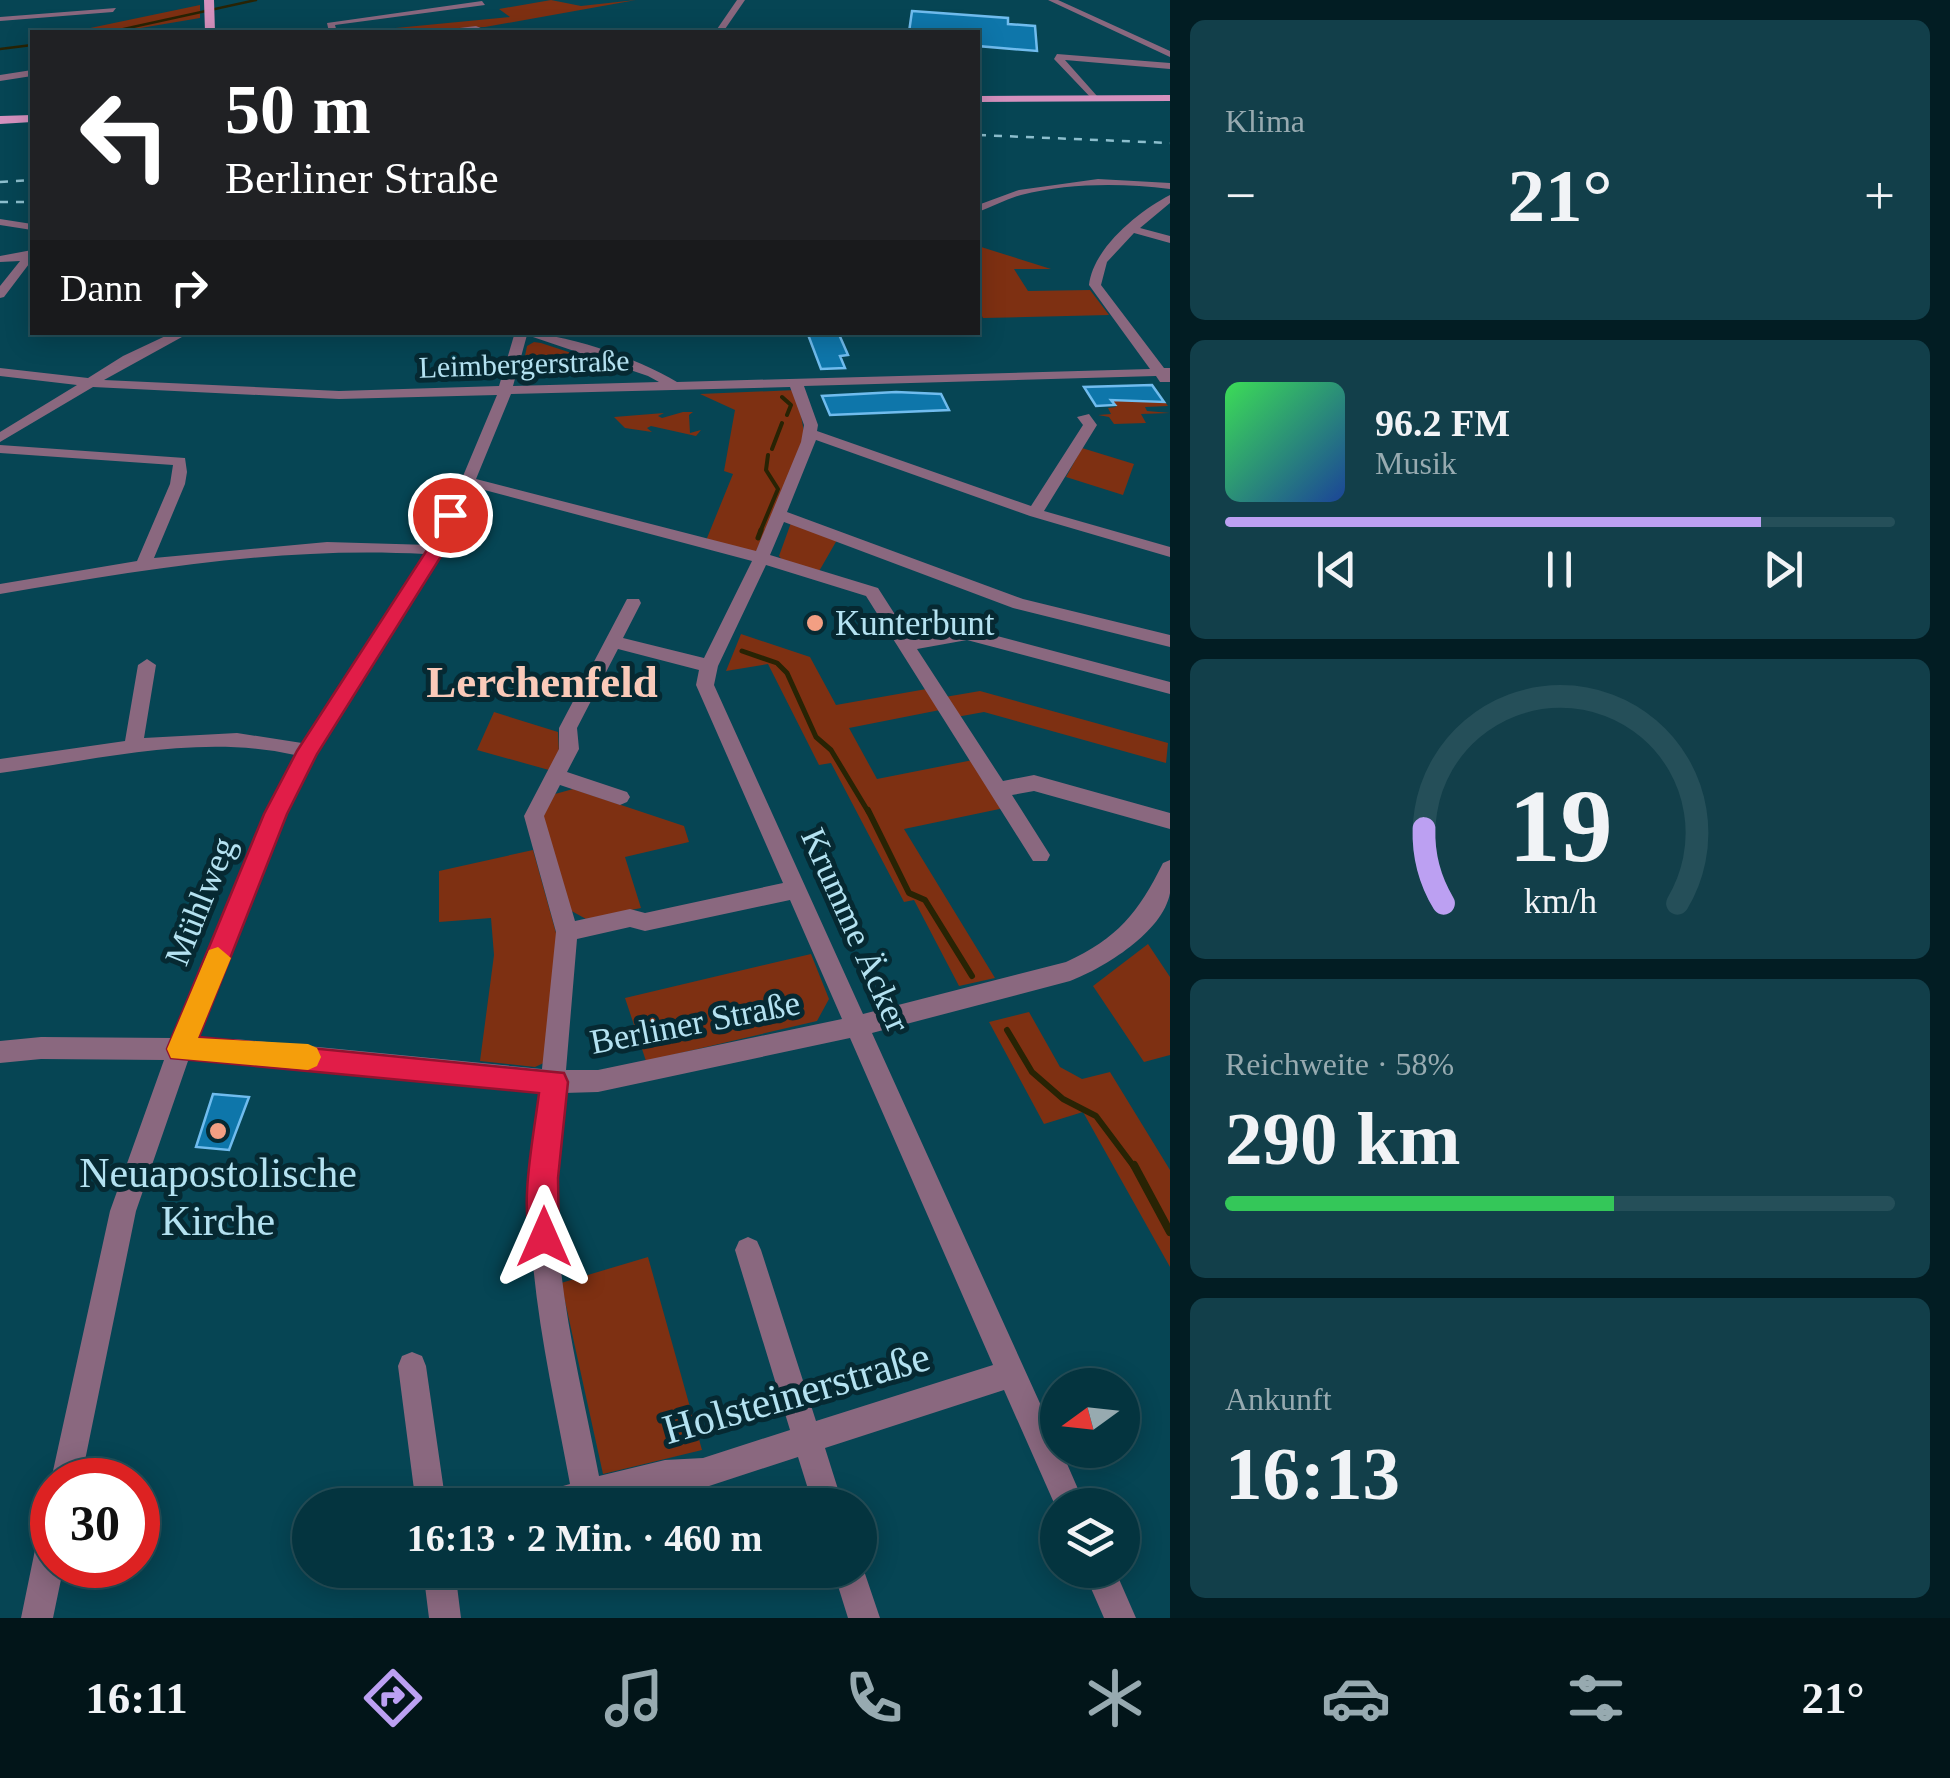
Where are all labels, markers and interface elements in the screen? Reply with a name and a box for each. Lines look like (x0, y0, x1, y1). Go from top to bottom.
icon: left (60, 70, 190, 200)
text: 50 m (225, 71, 371, 148)
text: Klima (1225, 103, 1305, 139)
text: Berliner Straße (225, 153, 499, 203)
text: 21° (1508, 154, 1613, 237)
text: − (1225, 165, 1256, 226)
text: + (1864, 165, 1895, 226)
icon: right (162, 260, 217, 315)
text: Dann (60, 267, 142, 309)
street label: Leimbergerstraße (418, 343, 630, 384)
text: 96.2 FM (1375, 402, 1510, 444)
text: Musik (1375, 445, 1457, 481)
pin (408, 473, 493, 558)
icon: arrive (423, 488, 478, 543)
icon: previous (1309, 542, 1364, 597)
icon: pause (1532, 542, 1587, 597)
icon: next (1756, 542, 1811, 597)
place label: Kunterbunt (835, 604, 995, 643)
marker: Kunterbunt (804, 612, 826, 634)
district label: Lerchenfeld (426, 657, 658, 707)
text: 19 (1508, 768, 1612, 883)
street label: Krumme Äcker (793, 822, 918, 1038)
street label: Mühlweg (157, 832, 244, 971)
text: km/h (1523, 881, 1597, 921)
street label: Berliner Straße (587, 983, 803, 1062)
text: Reichweite · 58% (1225, 1046, 1454, 1082)
text: 290 km (1225, 1097, 1460, 1180)
marker: Neuapostolische Kirche (207, 1120, 229, 1142)
place label: Neuapostolische Kirche (79, 1150, 357, 1244)
position arrow (492, 1185, 596, 1289)
street label: Holsteinerstraße (658, 1333, 935, 1453)
north arrow (1040, 1368, 1140, 1468)
map controls (1040, 1368, 1140, 1588)
text: Ankunft (1225, 1381, 1332, 1417)
text: 16:13 (1225, 1432, 1400, 1515)
speed limit sign: 30 (30, 1458, 160, 1588)
button: layers (1040, 1488, 1140, 1588)
text: 16:13 · 2 Min. · 460 m (407, 1517, 762, 1559)
icon: directions (358, 1663, 428, 1733)
icon: music (599, 1663, 669, 1733)
icon: phone (839, 1663, 909, 1733)
icon: climate (1080, 1663, 1150, 1733)
icon: car (1321, 1663, 1391, 1733)
icon: filters (1561, 1663, 1631, 1733)
text: 16:11 (85, 1673, 188, 1723)
text: 21° (1802, 1673, 1865, 1723)

